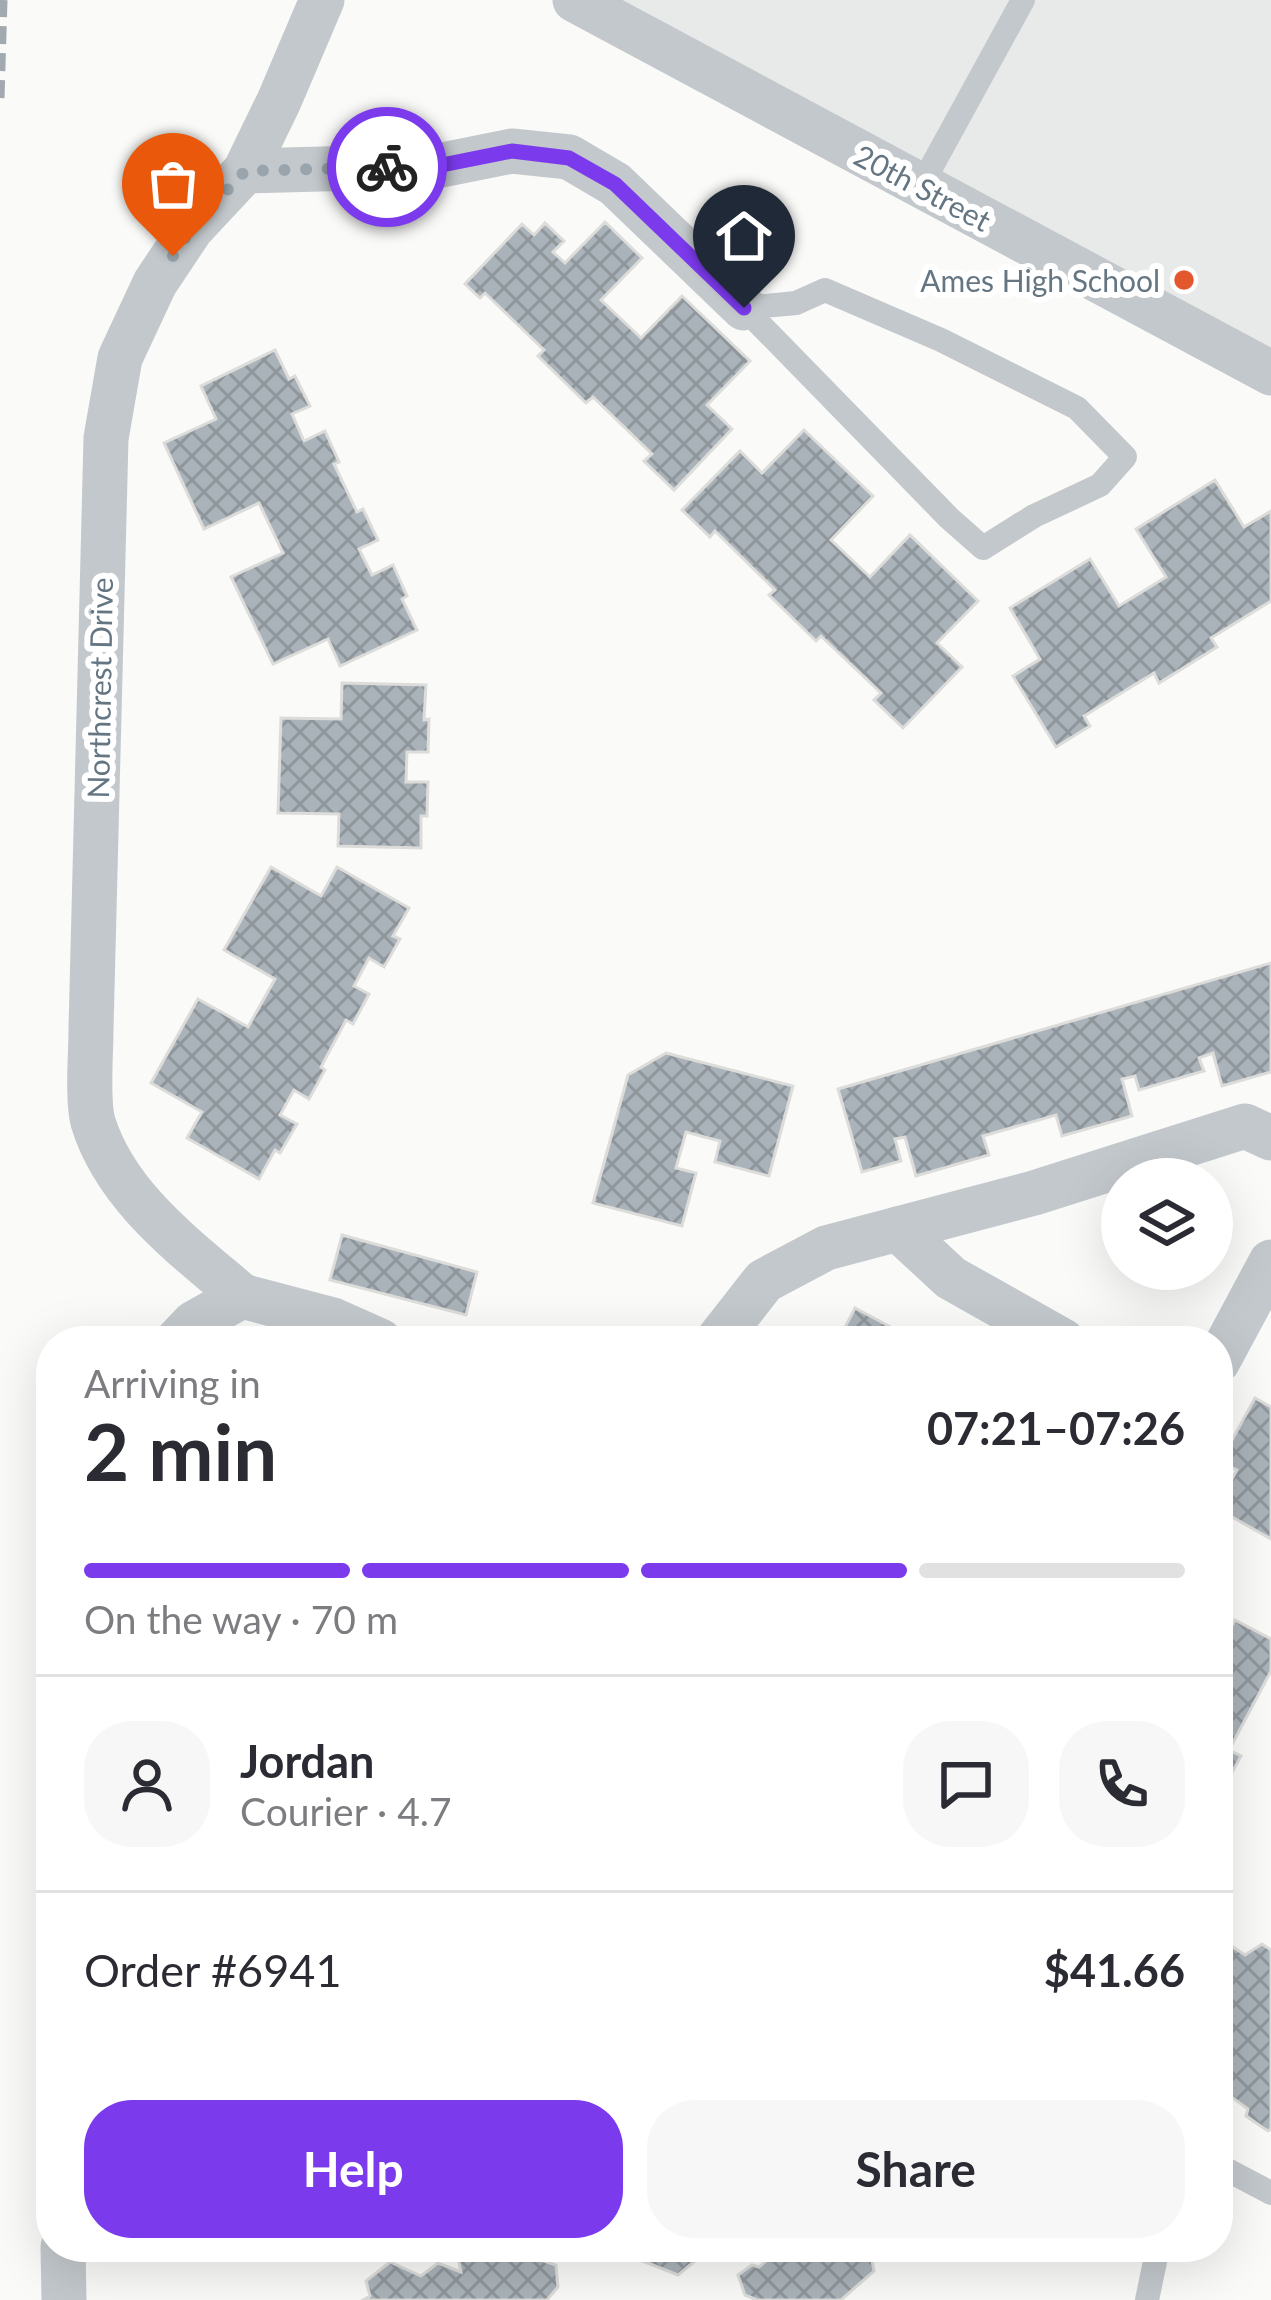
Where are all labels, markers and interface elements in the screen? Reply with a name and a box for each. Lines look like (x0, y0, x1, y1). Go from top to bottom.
courier (327, 107, 447, 227)
pin (122, 133, 224, 256)
icon: bike (354, 134, 420, 200)
street label: 20th Street (849, 136, 997, 238)
icon: bag (140, 151, 206, 217)
pin (693, 185, 795, 308)
icon: home (711, 203, 777, 269)
place label: Ames High School (920, 262, 1160, 298)
marker: Ames High School (1171, 267, 1197, 293)
street label: Northcrest Drive (79, 577, 119, 799)
map controls (1101, 1158, 1233, 1290)
button: layers (1101, 1158, 1233, 1290)
text: Arriving in (84, 1360, 261, 1406)
text: 07:21–07:26 (927, 1401, 1185, 1455)
text: 2 min (84, 1404, 277, 1498)
text: On the way · 70 m (84, 1596, 398, 1642)
button: person (84, 1721, 210, 1847)
button: chat (903, 1721, 1029, 1847)
button: phone (1059, 1721, 1185, 1847)
text: Jordan (240, 1734, 374, 1788)
text: Courier · 4.7 (240, 1788, 452, 1834)
text: Order #6941 (84, 1943, 342, 1997)
text: $41.66 (1044, 1943, 1185, 1997)
button: Help (84, 2100, 623, 2238)
button: Share (647, 2100, 1185, 2238)

